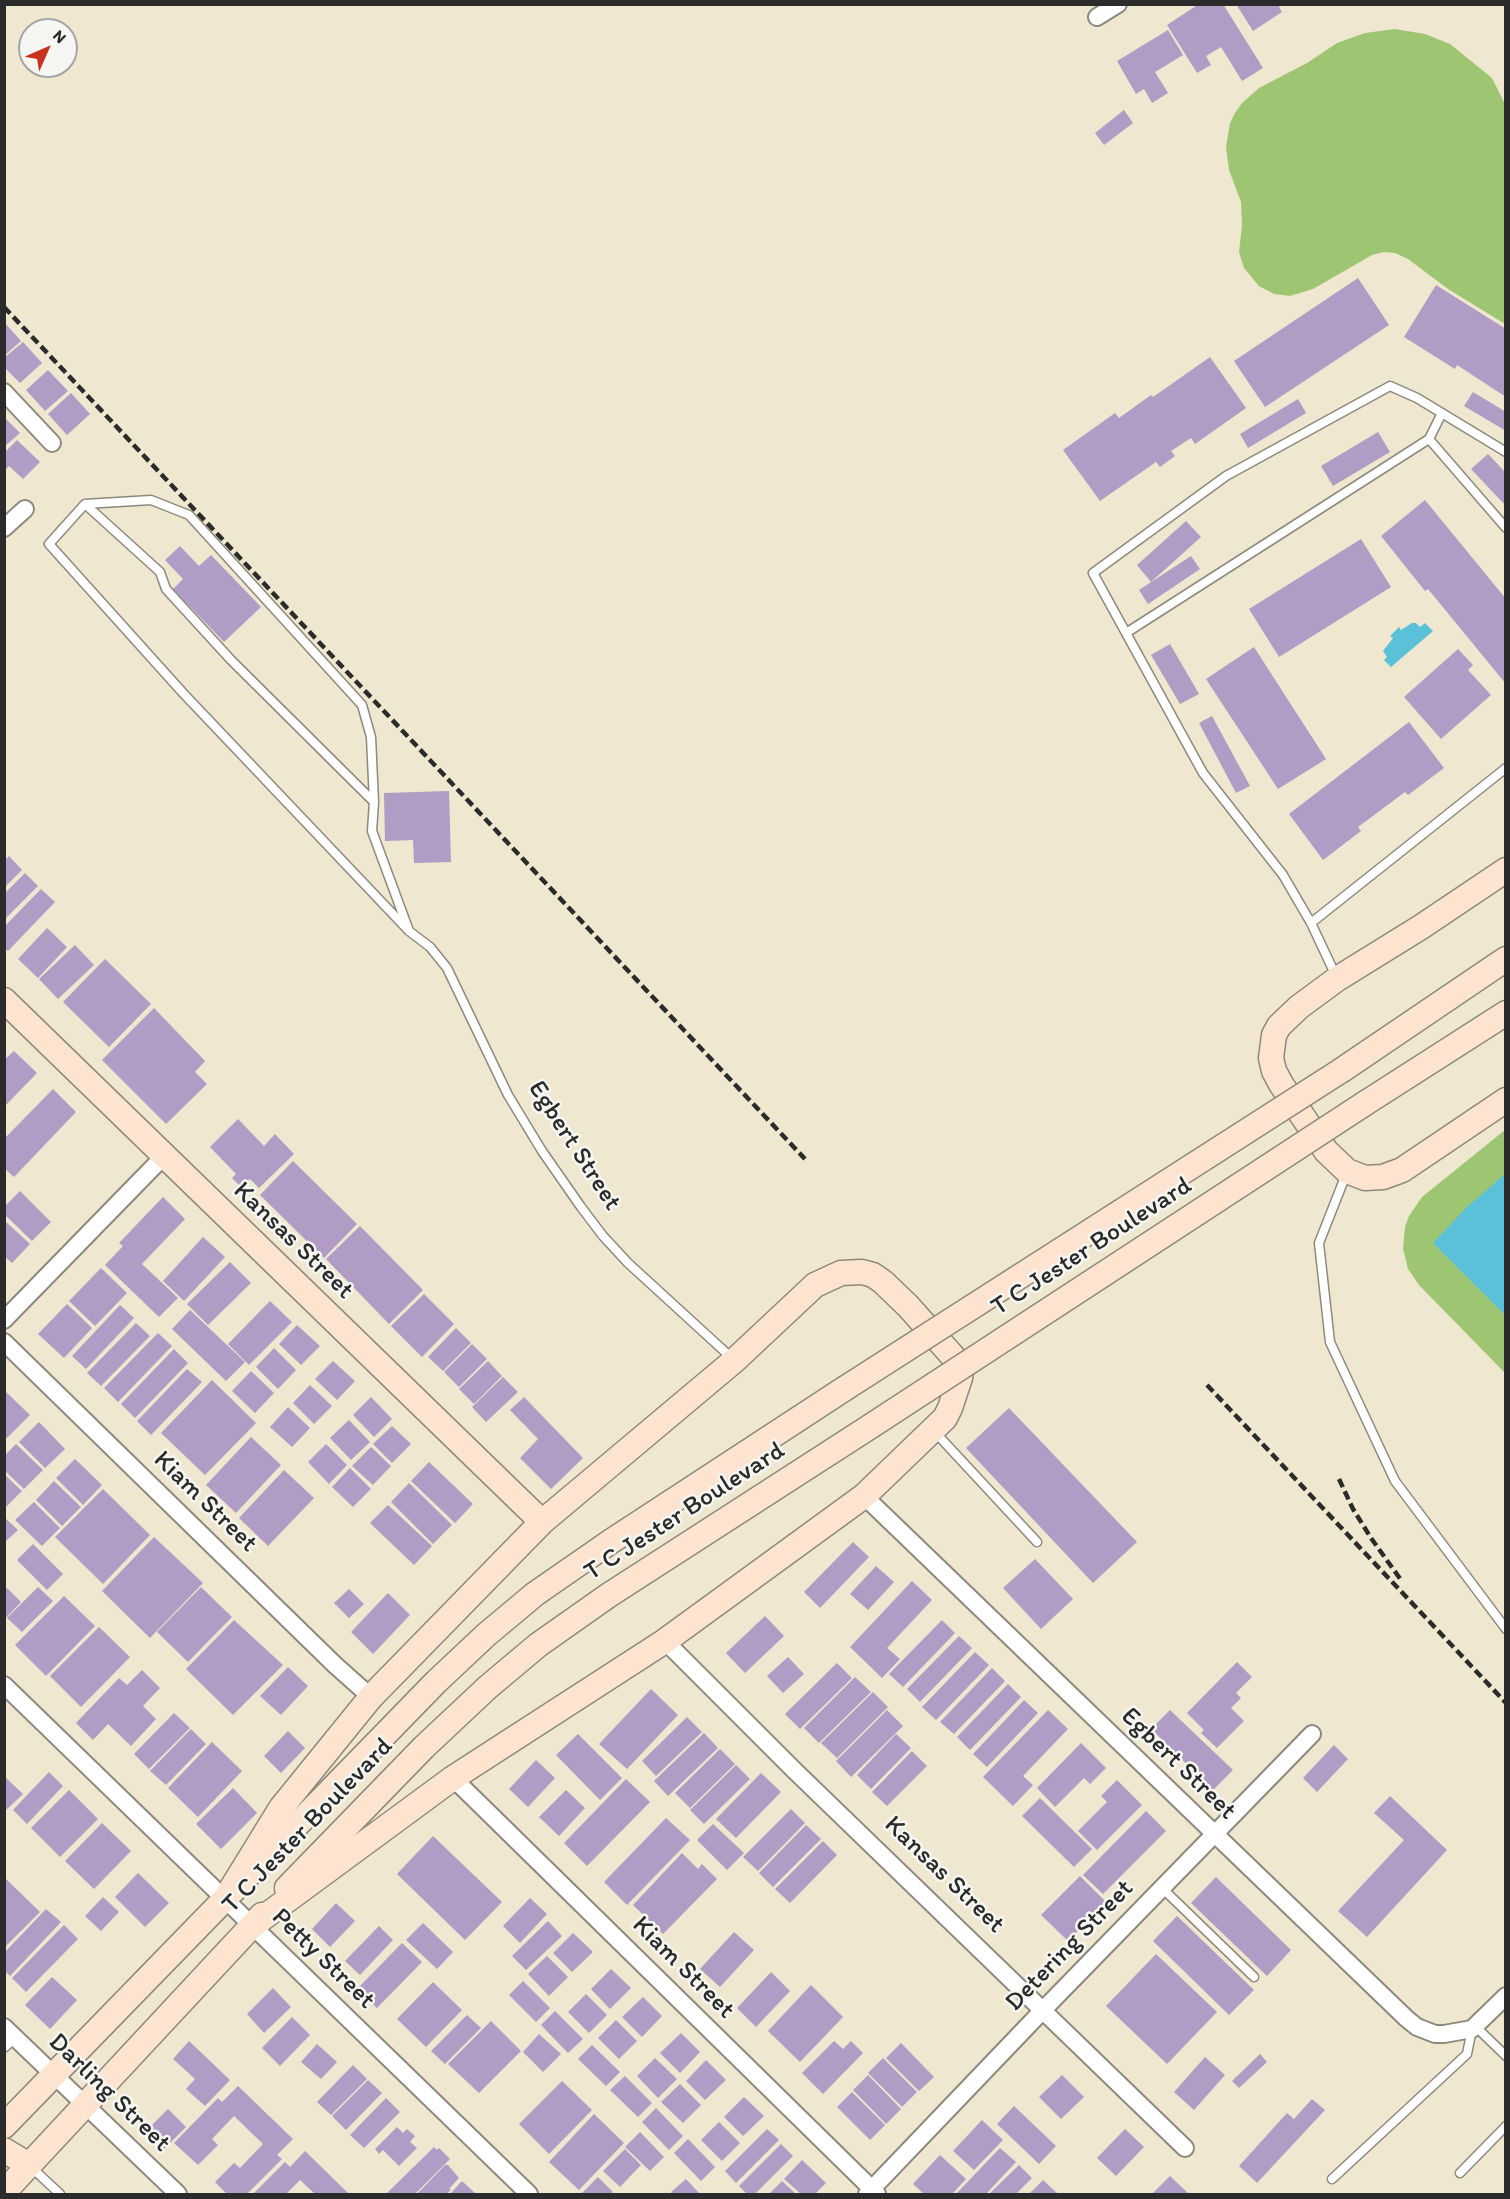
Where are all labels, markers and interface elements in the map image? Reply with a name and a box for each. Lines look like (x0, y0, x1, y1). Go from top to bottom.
north arrow (18, 18, 78, 78)
text: N (49, 26, 70, 47)
street label: Egbert Street (521, 1075, 627, 1217)
street label: T C Jester Boulevard (986, 1171, 1198, 1323)
street label: Kansas Street (226, 1176, 360, 1306)
street label: T C Jester Boulevard (579, 1436, 791, 1588)
street label: Kiam Street (147, 1445, 263, 1559)
street label: Egbert Street (1114, 1701, 1242, 1827)
street label: T C Jester Boulevard (216, 1732, 400, 1920)
street label: Kansas Street (877, 1810, 1011, 1940)
street label: Detering Street (999, 1874, 1141, 2018)
street label: Petty Street (265, 1902, 381, 2016)
street label: Kiam Street (625, 1910, 741, 2026)
street label: Darling Street (41, 2027, 177, 2159)

